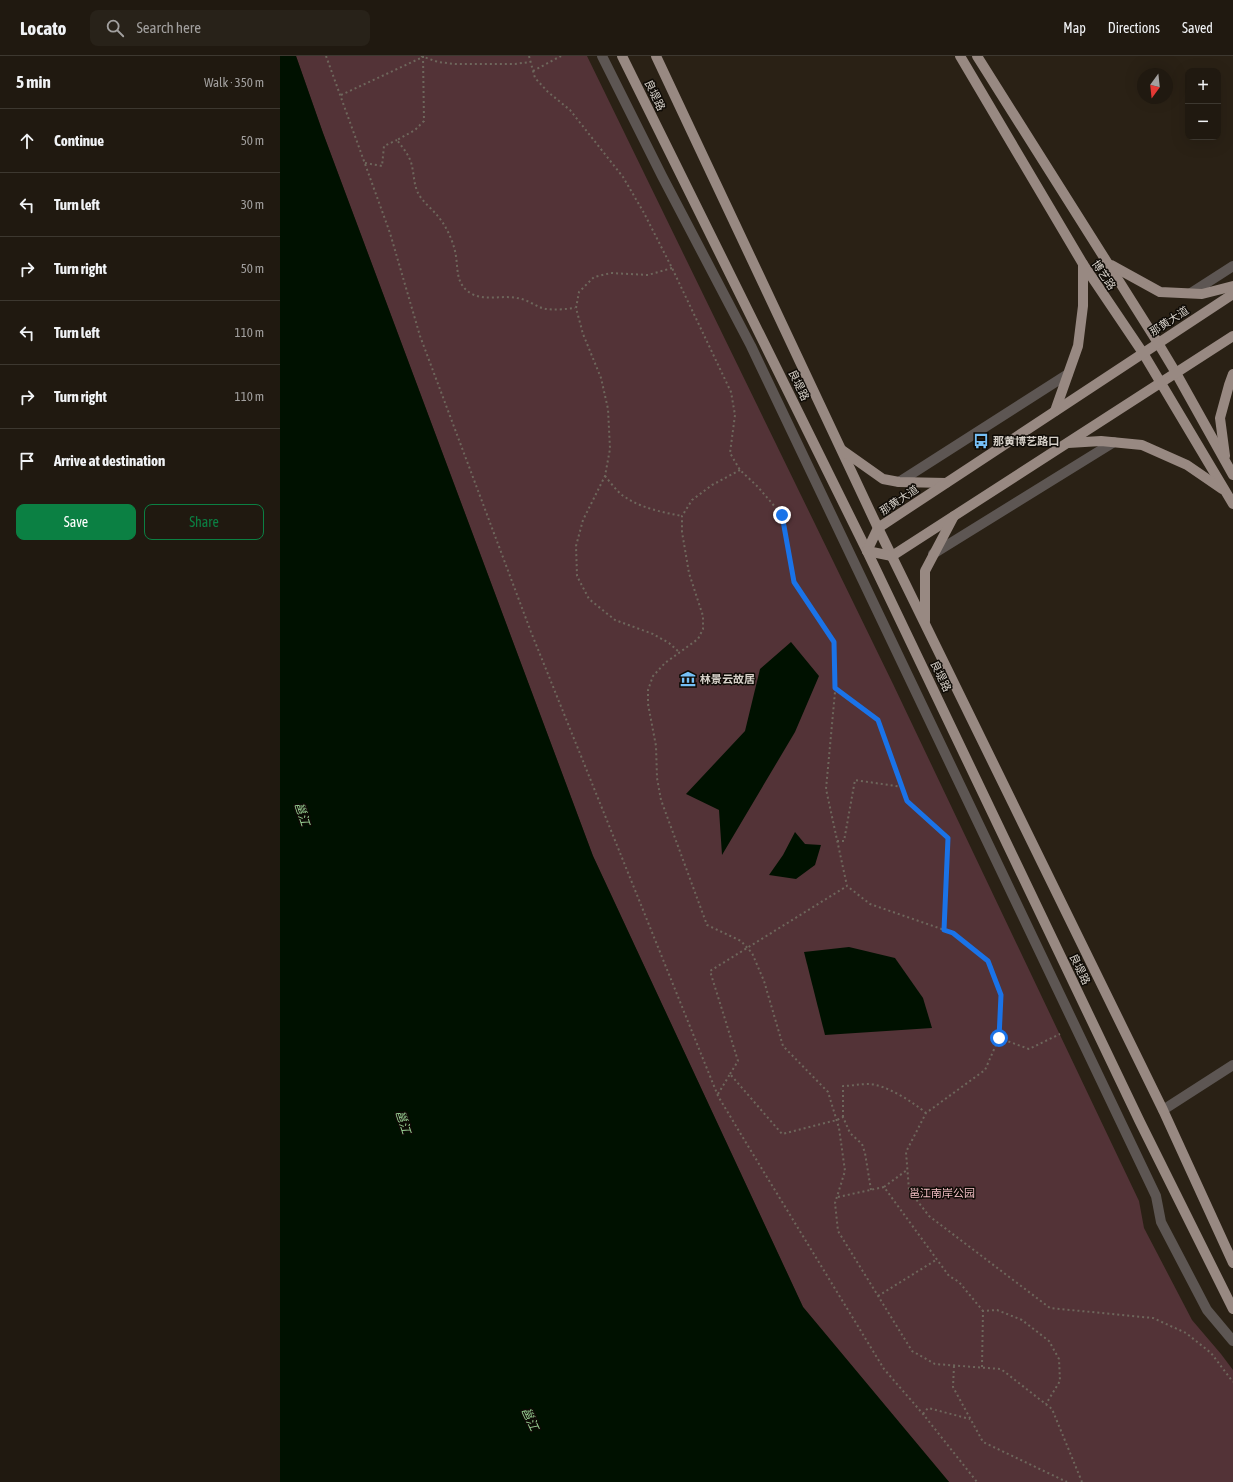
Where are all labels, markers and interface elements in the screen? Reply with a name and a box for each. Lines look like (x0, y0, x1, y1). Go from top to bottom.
search box (90, 10, 370, 46)
text: Locato (20, 17, 66, 39)
icon: search (104, 17, 126, 39)
text: Search here (136, 19, 201, 36)
text: Map (1063, 20, 1086, 36)
text: Directions (1108, 20, 1160, 36)
text: Saved (1182, 20, 1213, 36)
north arrow (1137, 68, 1173, 104)
map controls (1185, 68, 1221, 140)
button: + (1185, 68, 1221, 104)
text: 5 min (16, 72, 51, 92)
text: Walk · 350 m (204, 75, 264, 90)
street label: 良堤路 (642, 78, 668, 112)
button: − (1185, 104, 1221, 140)
icon: ahead (16, 130, 38, 152)
text: Continue (54, 132, 104, 149)
text: 50 m (241, 133, 264, 148)
icon: left (16, 194, 38, 216)
text: Turn left (54, 196, 100, 213)
text: 30 m (241, 197, 264, 212)
icon: right (16, 258, 38, 280)
street label: 博艺路 (1090, 258, 1118, 292)
text: Turn right (54, 260, 107, 277)
text: 50 m (241, 261, 264, 276)
street label: 那黄大道 (1147, 304, 1191, 338)
icon: left (16, 322, 38, 344)
text: Turn left (54, 324, 100, 341)
text: 110 m (235, 325, 264, 340)
street label: 良堤路 (786, 368, 812, 402)
icon: right (16, 386, 38, 408)
text: Turn right (54, 388, 107, 405)
text: 110 m (235, 389, 264, 404)
bus stop icon: 那黄博艺路口 (972, 432, 990, 450)
place label: 那黄博艺路口 (993, 435, 1059, 447)
icon: arrive (16, 450, 38, 472)
text: Arrive at destination (54, 452, 165, 469)
street label: 那黄大道 (877, 483, 921, 517)
button: Save (16, 504, 136, 540)
button: Share (144, 504, 264, 540)
route end (773, 506, 791, 524)
street label: 良堤路 (928, 659, 954, 693)
museum icon: 林景云故居 (679, 670, 697, 688)
place label: 林景云故居 (700, 673, 755, 685)
water label: 邕江 (292, 800, 313, 829)
street label: 良堤路 (1067, 952, 1093, 986)
route start (990, 1029, 1008, 1047)
water label: 邕江 (393, 1108, 414, 1137)
park label: 邕江南岸公园 (909, 1187, 975, 1199)
water label: 邕江 (519, 1405, 542, 1435)

